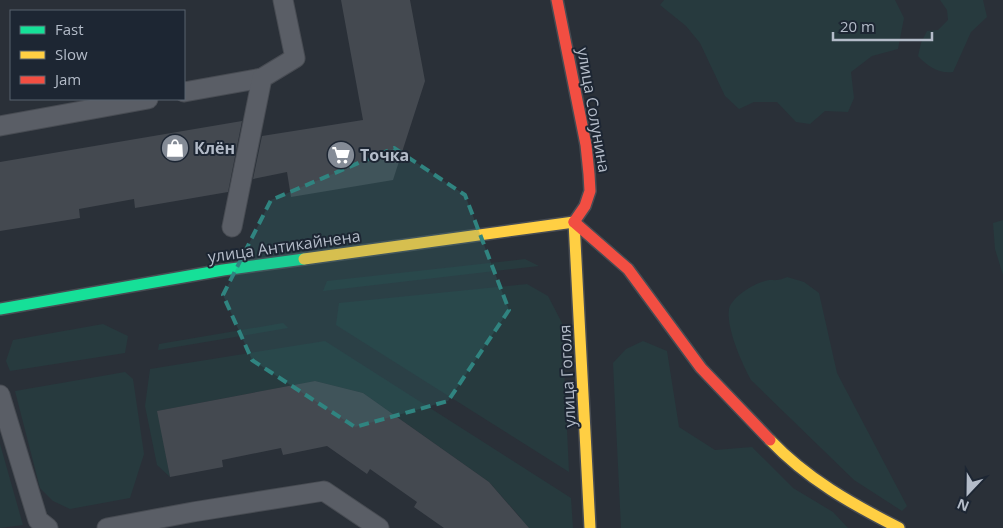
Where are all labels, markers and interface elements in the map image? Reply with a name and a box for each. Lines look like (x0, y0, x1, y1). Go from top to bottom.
legend (10, 10, 185, 100)
scale bar (833, 10, 932, 42)
text: 20 m (840, 16, 875, 36)
text: Fast (55, 19, 84, 39)
text: Slow (55, 44, 88, 64)
street label: улица Солунина (572, 46, 616, 174)
text: Jam (53, 69, 81, 89)
shop icon: Клён (160, 133, 190, 163)
place label: Клён (194, 137, 235, 159)
supermarket icon: Точка (326, 140, 356, 170)
place label: Точка (360, 144, 409, 166)
street label: улица Антикайнена (206, 224, 362, 268)
street label: улица Гоголя (553, 324, 581, 428)
north arrow (943, 468, 993, 518)
text: N (954, 495, 972, 516)

